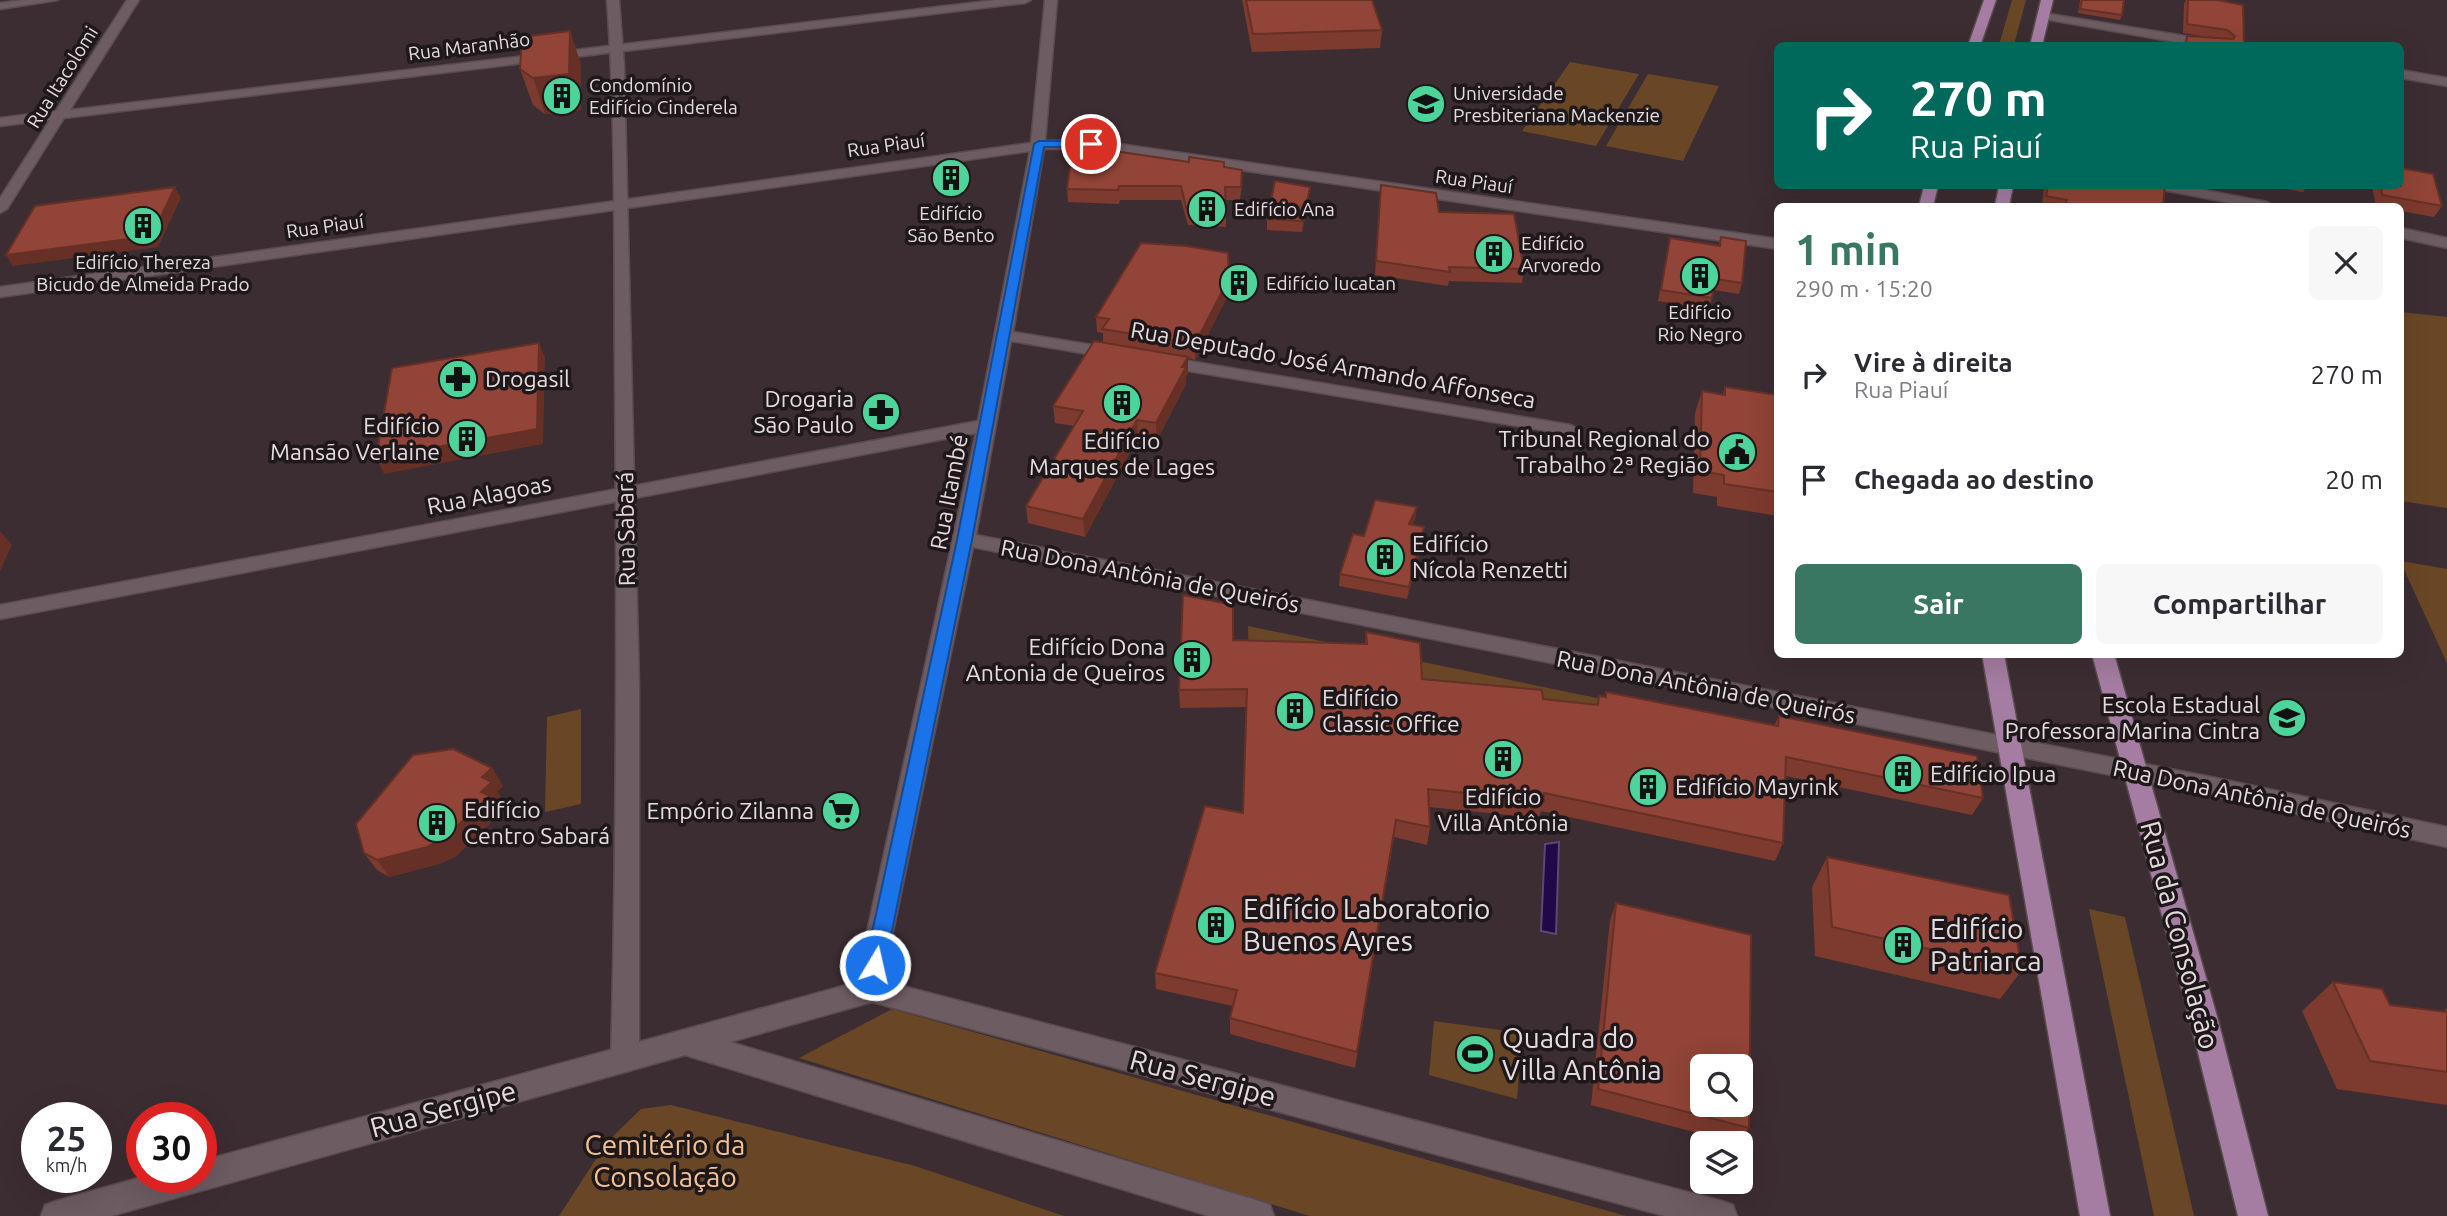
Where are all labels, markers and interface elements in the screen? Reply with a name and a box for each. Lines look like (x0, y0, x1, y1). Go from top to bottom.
street label: Rua Itacolomi (22, 22, 102, 132)
street label: Rua Maranhão (407, 28, 531, 64)
icon: right (1795, 70, 1886, 161)
text: 270 m (1910, 70, 2047, 125)
place label: Condomínio Edifício Cinderela (589, 74, 738, 118)
building icon: Condomínio Edifício Cinderela (541, 75, 583, 117)
place label: Universidade Presbiteriana Mackenzie (1453, 82, 1660, 126)
school or university icon: Universidade Presbiteriana Mackenzie (1405, 83, 1447, 125)
pin (1061, 114, 1121, 174)
icon: arrive (1072, 125, 1110, 163)
text: Rua Piauí (1910, 128, 2041, 164)
street label: Rua Piauí (846, 129, 927, 161)
building icon: Edifício São Bento (930, 157, 972, 199)
street label: Rua Piauí (1434, 165, 1515, 197)
building icon: Edifício Ana (1186, 188, 1228, 230)
place label: Edifício Ana (1234, 198, 1335, 220)
place label: Edifício São Bento (907, 202, 995, 246)
building icon: Edifício Thereza Bicudo de Almeida Prado (122, 205, 164, 247)
street label: Rua Piauí (285, 210, 366, 242)
text: 1 min (1795, 226, 1901, 273)
button: close (2309, 226, 2383, 300)
place label: Edifício Arvoredo (1521, 232, 1601, 276)
building icon: Edifício Arvoredo (1473, 233, 1515, 275)
place label: Edifício Thereza Bicudo de Almeida Prado (36, 251, 250, 295)
building icon: Edifício Rio Negro (1679, 255, 1721, 297)
building icon: Edifício Iucatan (1218, 262, 1260, 304)
place label: Edifício Iucatan (1266, 272, 1396, 294)
text: 290 m · 15:20 (1795, 276, 1933, 301)
place label: Edifício Rio Negro (1657, 301, 1743, 345)
street label: Rua Deputado José Armando Affonseca (1129, 317, 1537, 412)
text: Vire à direita (1854, 348, 2013, 377)
icon: right (1795, 356, 1833, 394)
pharmacy icon: Drogasil (437, 358, 479, 400)
text: 270 m (2311, 360, 2383, 389)
place label: Drogasil (485, 366, 570, 391)
text: Rua Piauí (1854, 377, 1948, 402)
building icon: Edifício Marques de Lages (1101, 382, 1143, 424)
place label: Drogaria São Paulo (753, 386, 854, 437)
pharmacy icon: Drogaria São Paulo (860, 391, 902, 433)
place label: Edifício Mansão Verlaine (270, 413, 440, 464)
building icon: Edifício Mansão Verlaine (446, 418, 488, 460)
place label: Tribunal Regional do Trabalho 2ª Região (1498, 426, 1710, 477)
place label: Edifício Marques de Lages (1029, 428, 1215, 479)
public building icon: Tribunal Regional do Trabalho 2ª Região (1716, 431, 1758, 473)
street label: Rua Itambé (925, 432, 972, 552)
icon: arrive (1795, 461, 1833, 499)
text: Chegada ao destino (1854, 465, 2094, 494)
text: 20 m (2325, 465, 2383, 494)
street label: Rua Alagoas (425, 470, 553, 519)
street label: Rua Sabará (612, 472, 639, 586)
place label: Edifício Nícola Renzetti (1412, 531, 1568, 582)
street label: Rua Dona Antônia de Queirós (999, 534, 1302, 617)
building icon: Edifício Nícola Renzetti (1364, 536, 1406, 578)
button: Sair (1795, 564, 2082, 644)
button: Compartilhar (2096, 564, 2383, 644)
place label: Edifício Dona Antonia de Queiros (966, 634, 1165, 685)
building icon: Edifício Dona Antonia de Queiros (1171, 639, 1213, 681)
street label: Rua Dona Antônia de Queirós (1555, 645, 1858, 728)
place label: Edifício Classic Office (1322, 685, 1460, 736)
building icon: Edifício Classic Office (1274, 690, 1316, 732)
place label: Escola Estadual Professora Marina Cintra (2005, 692, 2260, 743)
school or university icon: Escola Estadual Professora Marina Cintra (2266, 697, 2308, 739)
building icon: Edifício Villa Antônia (1482, 738, 1524, 780)
building icon: Edifício Ipua (1882, 753, 1924, 795)
street label: Rua Dona Antônia de Queirós (2111, 755, 2413, 842)
place label: Edifício Ipua (1930, 761, 2056, 786)
building icon: Edifício Mayrink (1627, 766, 1669, 808)
place label: Edifício Mayrink (1675, 774, 1839, 799)
place label: Edifício Villa Antônia (1437, 784, 1569, 835)
supermarket icon: Empório Zilanna (820, 790, 862, 832)
place label: Edifício Centro Sabará (464, 797, 610, 848)
place label: Empório Zilanna (646, 798, 814, 823)
building icon: Edifício Centro Sabará (416, 802, 458, 844)
street label: Rua da Consolação (2135, 817, 2226, 1052)
place label: Edifício Laboratorio Buenos Ayres (1243, 893, 1490, 956)
building icon: Edifício Laboratorio Buenos Ayres (1195, 904, 1237, 946)
place label: Edifício Patriarca (1930, 913, 2042, 976)
building icon: Edifício Patriarca (1882, 924, 1924, 966)
position arrow (838, 928, 912, 1002)
place label: Quadra do Villa Antônia (1502, 1022, 1662, 1085)
sports icon: Quadra do Villa Antônia (1454, 1033, 1496, 1075)
street label: Rua Sergipe (1127, 1043, 1279, 1112)
map controls (1690, 1054, 1753, 1194)
button: search (1690, 1054, 1753, 1117)
street label: Rua Sergipe (367, 1074, 519, 1143)
speed limit sign: 30 (126, 1102, 217, 1193)
text: 25 (47, 1118, 86, 1158)
park label: Cemitério da Consolação (585, 1129, 745, 1192)
button: layers (1690, 1131, 1753, 1194)
text: km/h (46, 1155, 87, 1175)

